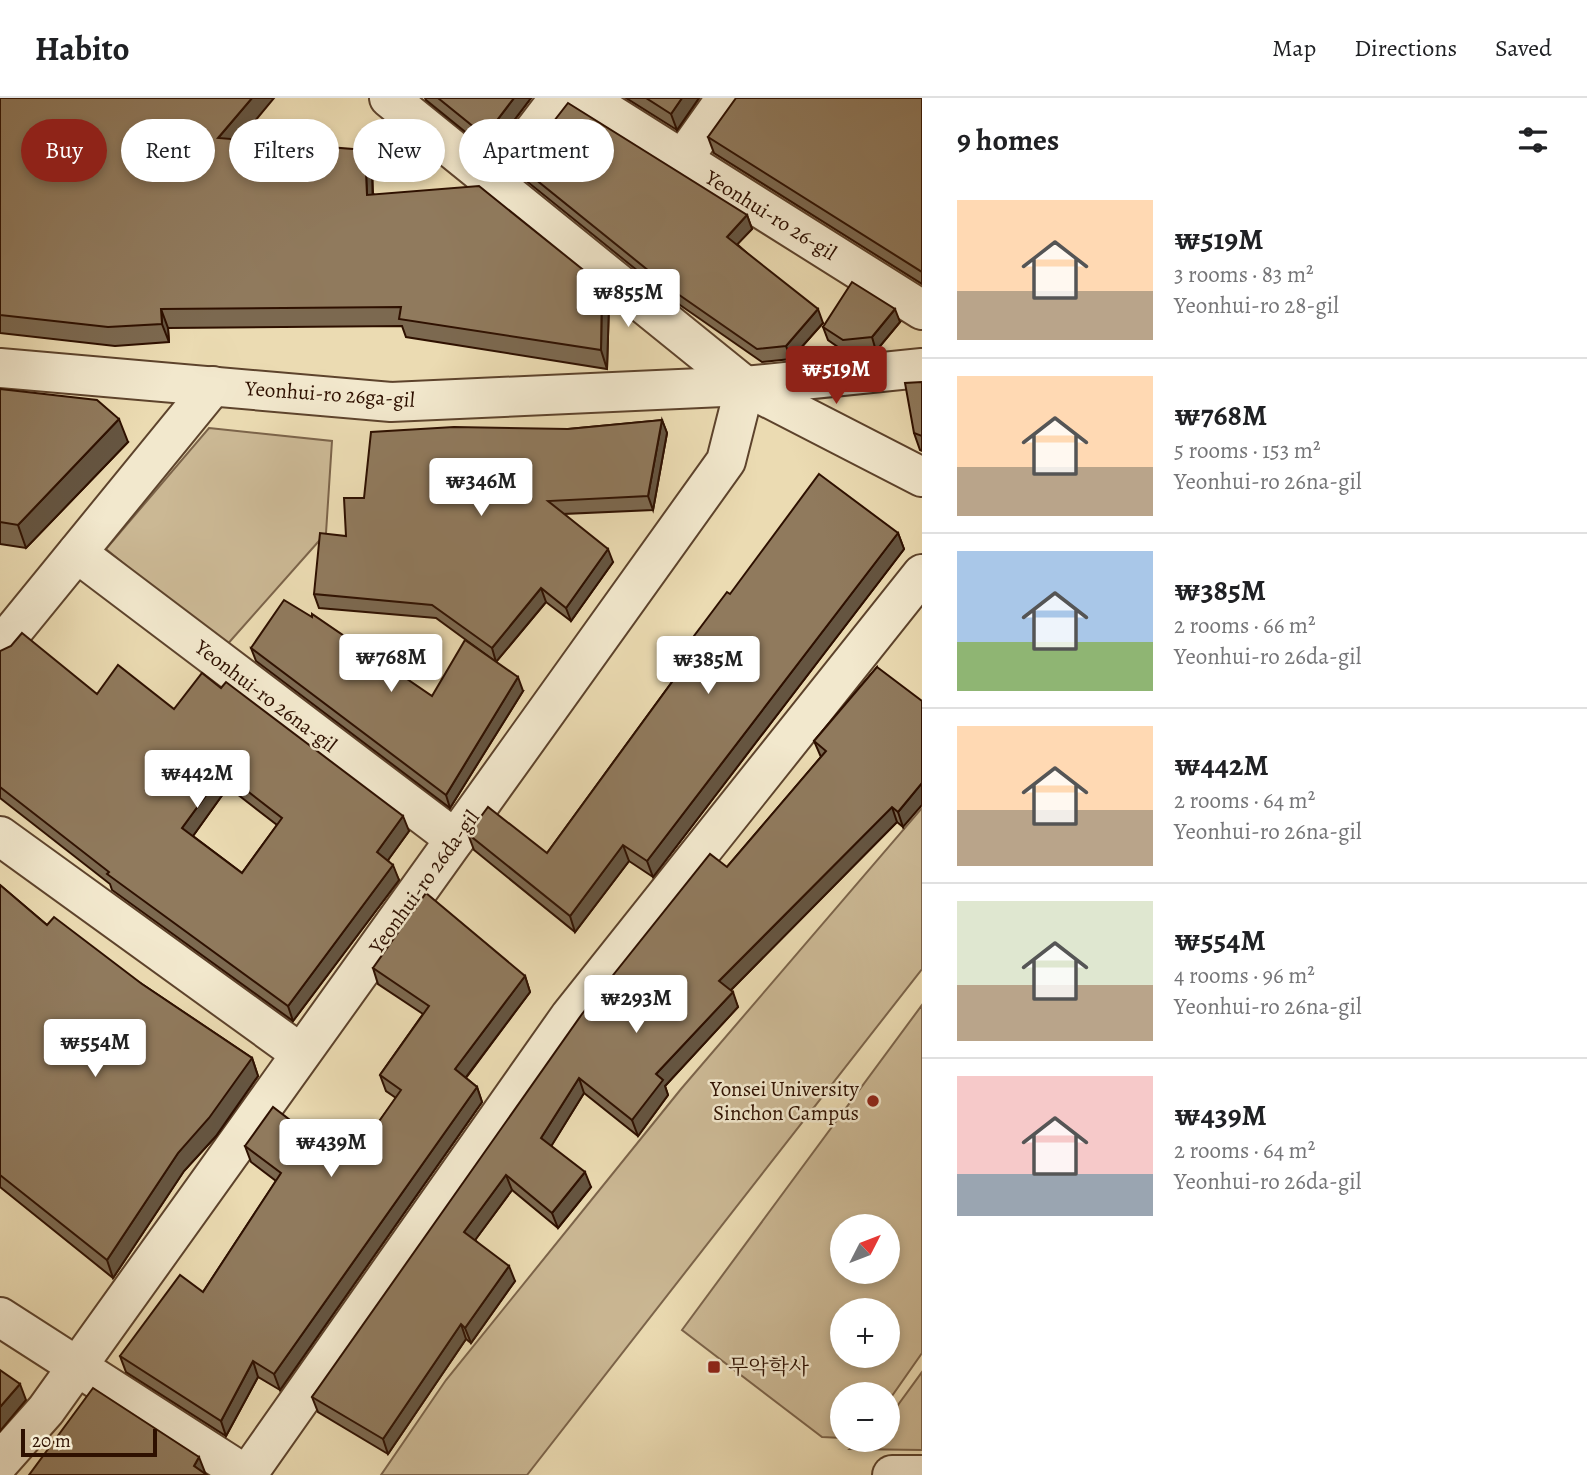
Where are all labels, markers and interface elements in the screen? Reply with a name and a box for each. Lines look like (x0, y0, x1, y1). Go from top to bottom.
text: Habito (35, 26, 130, 71)
text: Map (1272, 32, 1316, 64)
text: Directions (1354, 32, 1457, 64)
text: Saved (1495, 32, 1552, 64)
chip: Buy (21, 119, 107, 182)
chip: Rent (121, 119, 215, 182)
chip: Filters (229, 119, 339, 182)
chip: New (353, 119, 445, 182)
chip: Apartment (459, 119, 614, 182)
text: 9 homes (957, 120, 1059, 160)
icon: filters (1514, 121, 1552, 159)
street label: Yeonhui-ro 26-gil (699, 163, 842, 267)
text: ₩519M (1174, 219, 1263, 259)
icon: home (1013, 228, 1097, 312)
text: 3 rooms · 83 m² (1174, 259, 1314, 290)
pin: ₩855M (579, 270, 677, 329)
text: ₩855M (593, 276, 663, 307)
text: Yeonhui-ro 28-gil (1174, 290, 1339, 321)
pin: ₩519M (787, 346, 885, 406)
text: ₩519M (802, 353, 870, 384)
street label: Yeonhui-ro 26ga-gil (243, 374, 416, 414)
text: ₩768M (1174, 395, 1267, 435)
icon: home (1013, 404, 1097, 488)
text: 5 rooms · 153 m² (1174, 435, 1321, 466)
pin: ₩346M (432, 458, 530, 518)
text: ₩346M (445, 465, 517, 496)
text: Yeonhui-ro 26na-gil (1174, 466, 1362, 497)
text: ₩385M (1174, 570, 1266, 610)
icon: home (1013, 579, 1097, 663)
text: 2 rooms · 66 m² (1174, 610, 1316, 641)
street label: Yeonhui-ro 26na-gil (188, 633, 343, 759)
pin: ₩768M (342, 634, 440, 694)
pin: ₩385M (659, 636, 757, 696)
text: ₩768M (355, 641, 427, 672)
text: Yeonhui-ro 26da-gil (1174, 641, 1361, 672)
text: ₩385M (673, 643, 743, 674)
text: ₩442M (1174, 745, 1269, 785)
pin: ₩442M (148, 750, 246, 810)
icon: home (1013, 754, 1097, 838)
text: ₩442M (161, 757, 233, 788)
text: 2 rooms · 64 m² (1174, 785, 1315, 816)
street label: Yeonhui-ro 26da-gil (362, 805, 486, 960)
text: Yeonhui-ro 26na-gil (1174, 816, 1362, 847)
text: ₩554M (1174, 920, 1266, 960)
icon: home (1013, 929, 1097, 1013)
text: 4 rooms · 96 m² (1174, 960, 1315, 991)
pin: ₩293M (587, 976, 685, 1035)
text: ₩293M (600, 982, 672, 1013)
text: Yeonhui-ro 26na-gil (1174, 991, 1362, 1022)
pin: ₩554M (46, 1020, 144, 1079)
text: ₩554M (60, 1026, 130, 1057)
place label: Yonsei University Sinchon Campus (709, 1075, 860, 1127)
marker: Yonsei University Sinchon Campus (865, 1093, 881, 1109)
text: ₩439M (1174, 1095, 1267, 1135)
icon: home (1013, 1104, 1097, 1188)
pin: ₩439M (282, 1119, 380, 1179)
text: ₩439M (295, 1126, 367, 1157)
text: 2 rooms · 64 m² (1174, 1135, 1315, 1166)
text: Yeonhui-ro 26da-gil (1174, 1166, 1361, 1197)
north arrow (830, 1214, 900, 1284)
map controls (830, 1214, 900, 1452)
button: + (830, 1298, 900, 1368)
place label: 무악학사 (728, 1353, 810, 1381)
marker: 무악학사 (706, 1359, 722, 1375)
button: − (830, 1382, 900, 1452)
scale bar (21, 1426, 158, 1458)
text: 20 m (32, 1428, 71, 1454)

